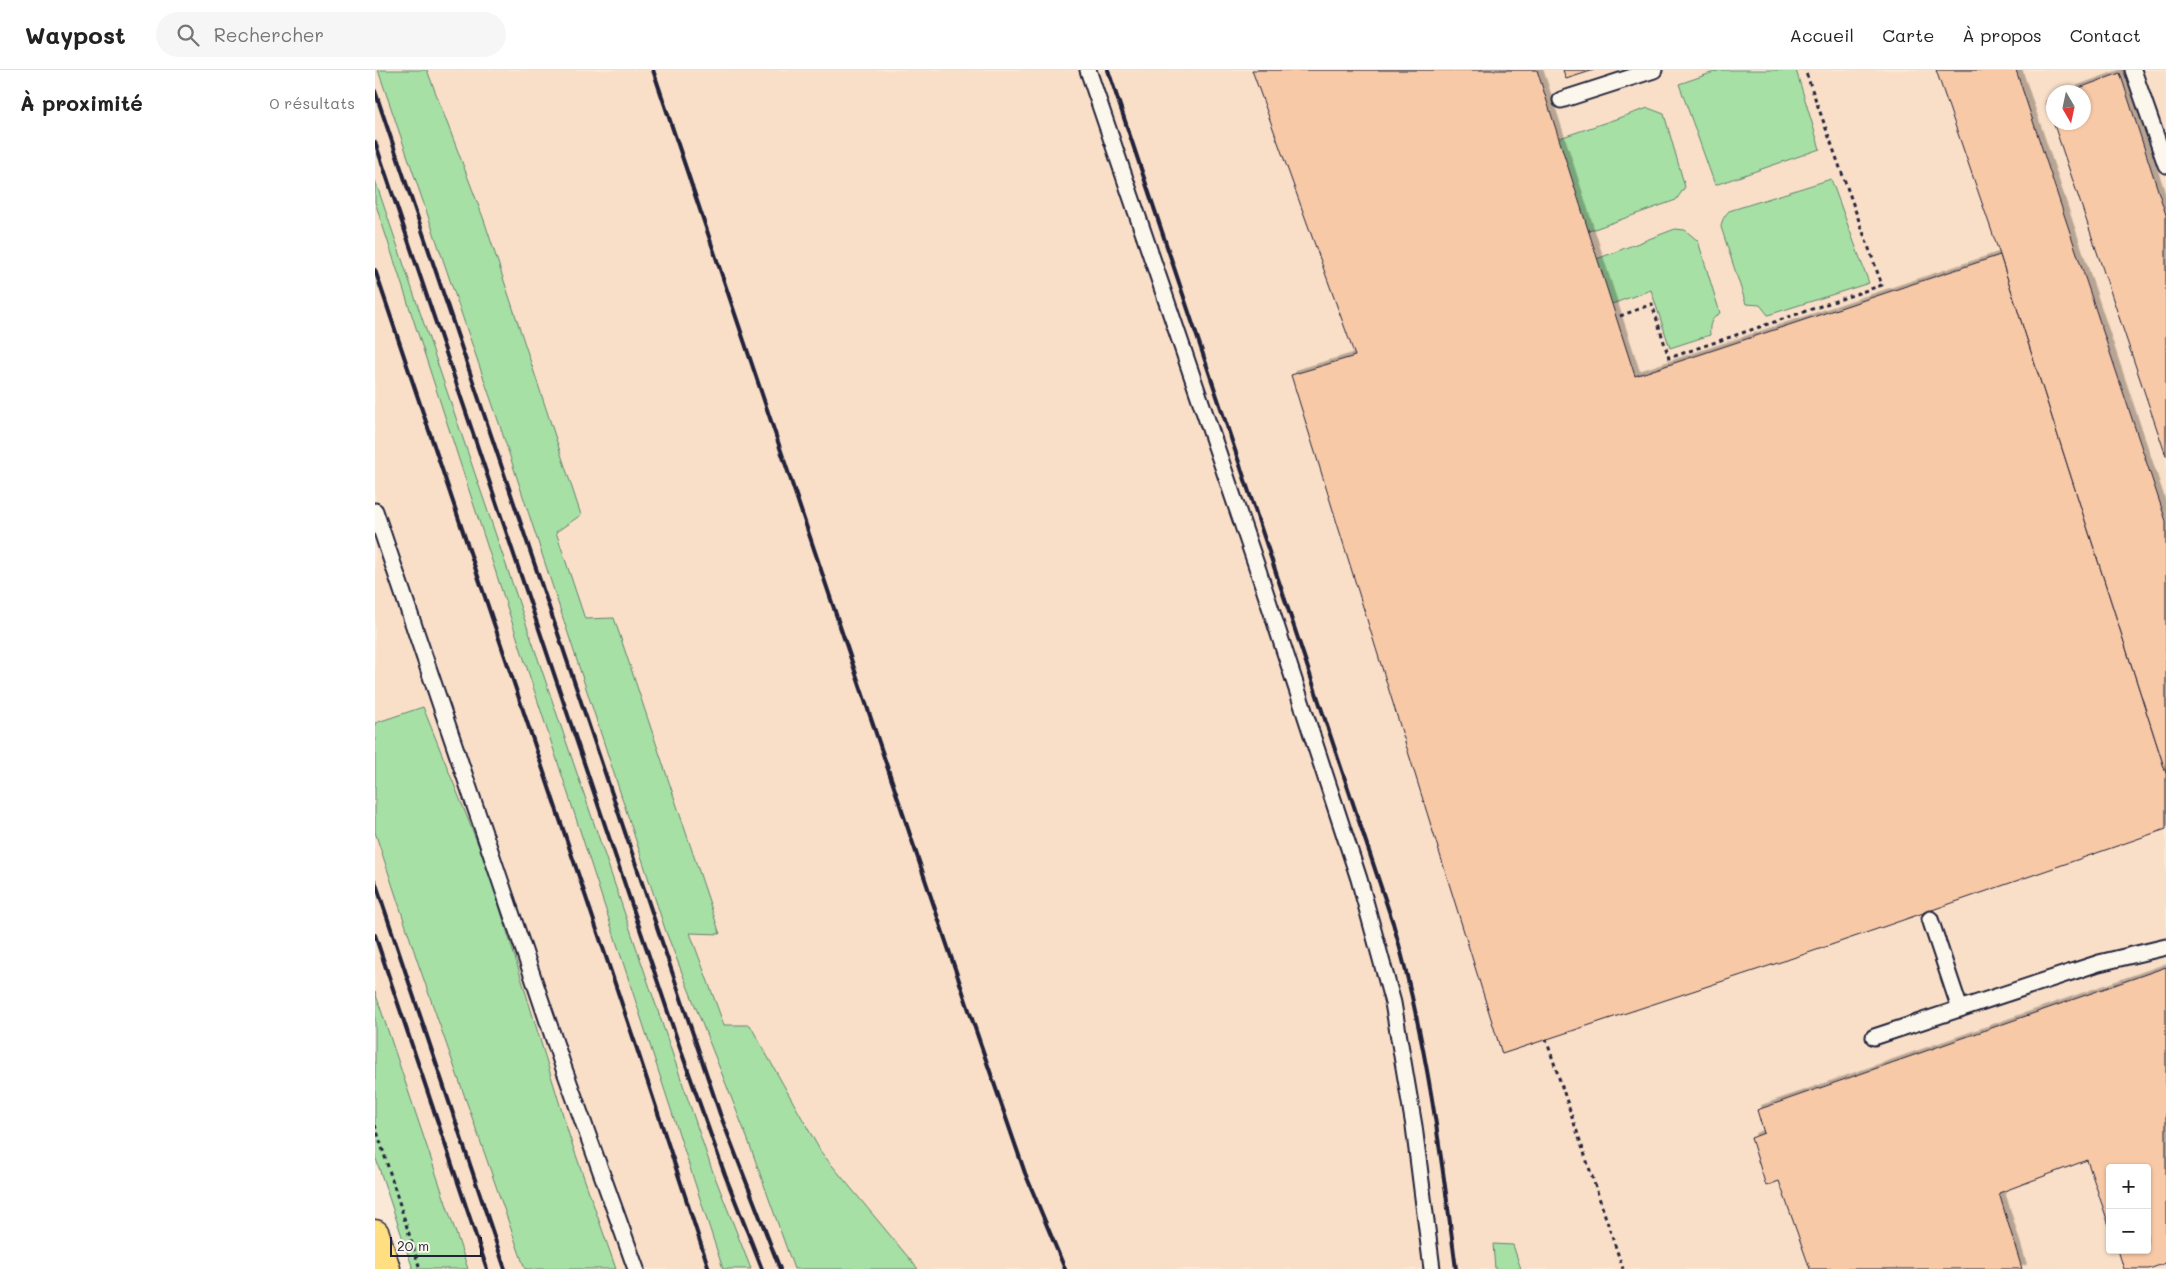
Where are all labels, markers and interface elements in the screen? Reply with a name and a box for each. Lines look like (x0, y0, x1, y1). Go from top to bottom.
search box (156, 12, 506, 57)
text: Waypost (25, 19, 126, 50)
icon: search (174, 21, 202, 49)
text: Rechercher (214, 22, 324, 47)
text: Accueil (1789, 23, 1854, 47)
text: Carte (1882, 23, 1934, 47)
text: À propos (1962, 23, 2042, 47)
text: Contact (2070, 23, 2141, 47)
north arrow (2046, 85, 2091, 130)
text: À proximité (20, 89, 143, 116)
text: 0 résultats (269, 92, 355, 113)
map controls (2106, 1164, 2151, 1254)
button: + (2106, 1164, 2151, 1209)
button: − (2106, 1209, 2151, 1254)
scale bar (390, 1234, 483, 1257)
text: 20 m (397, 1236, 429, 1255)

